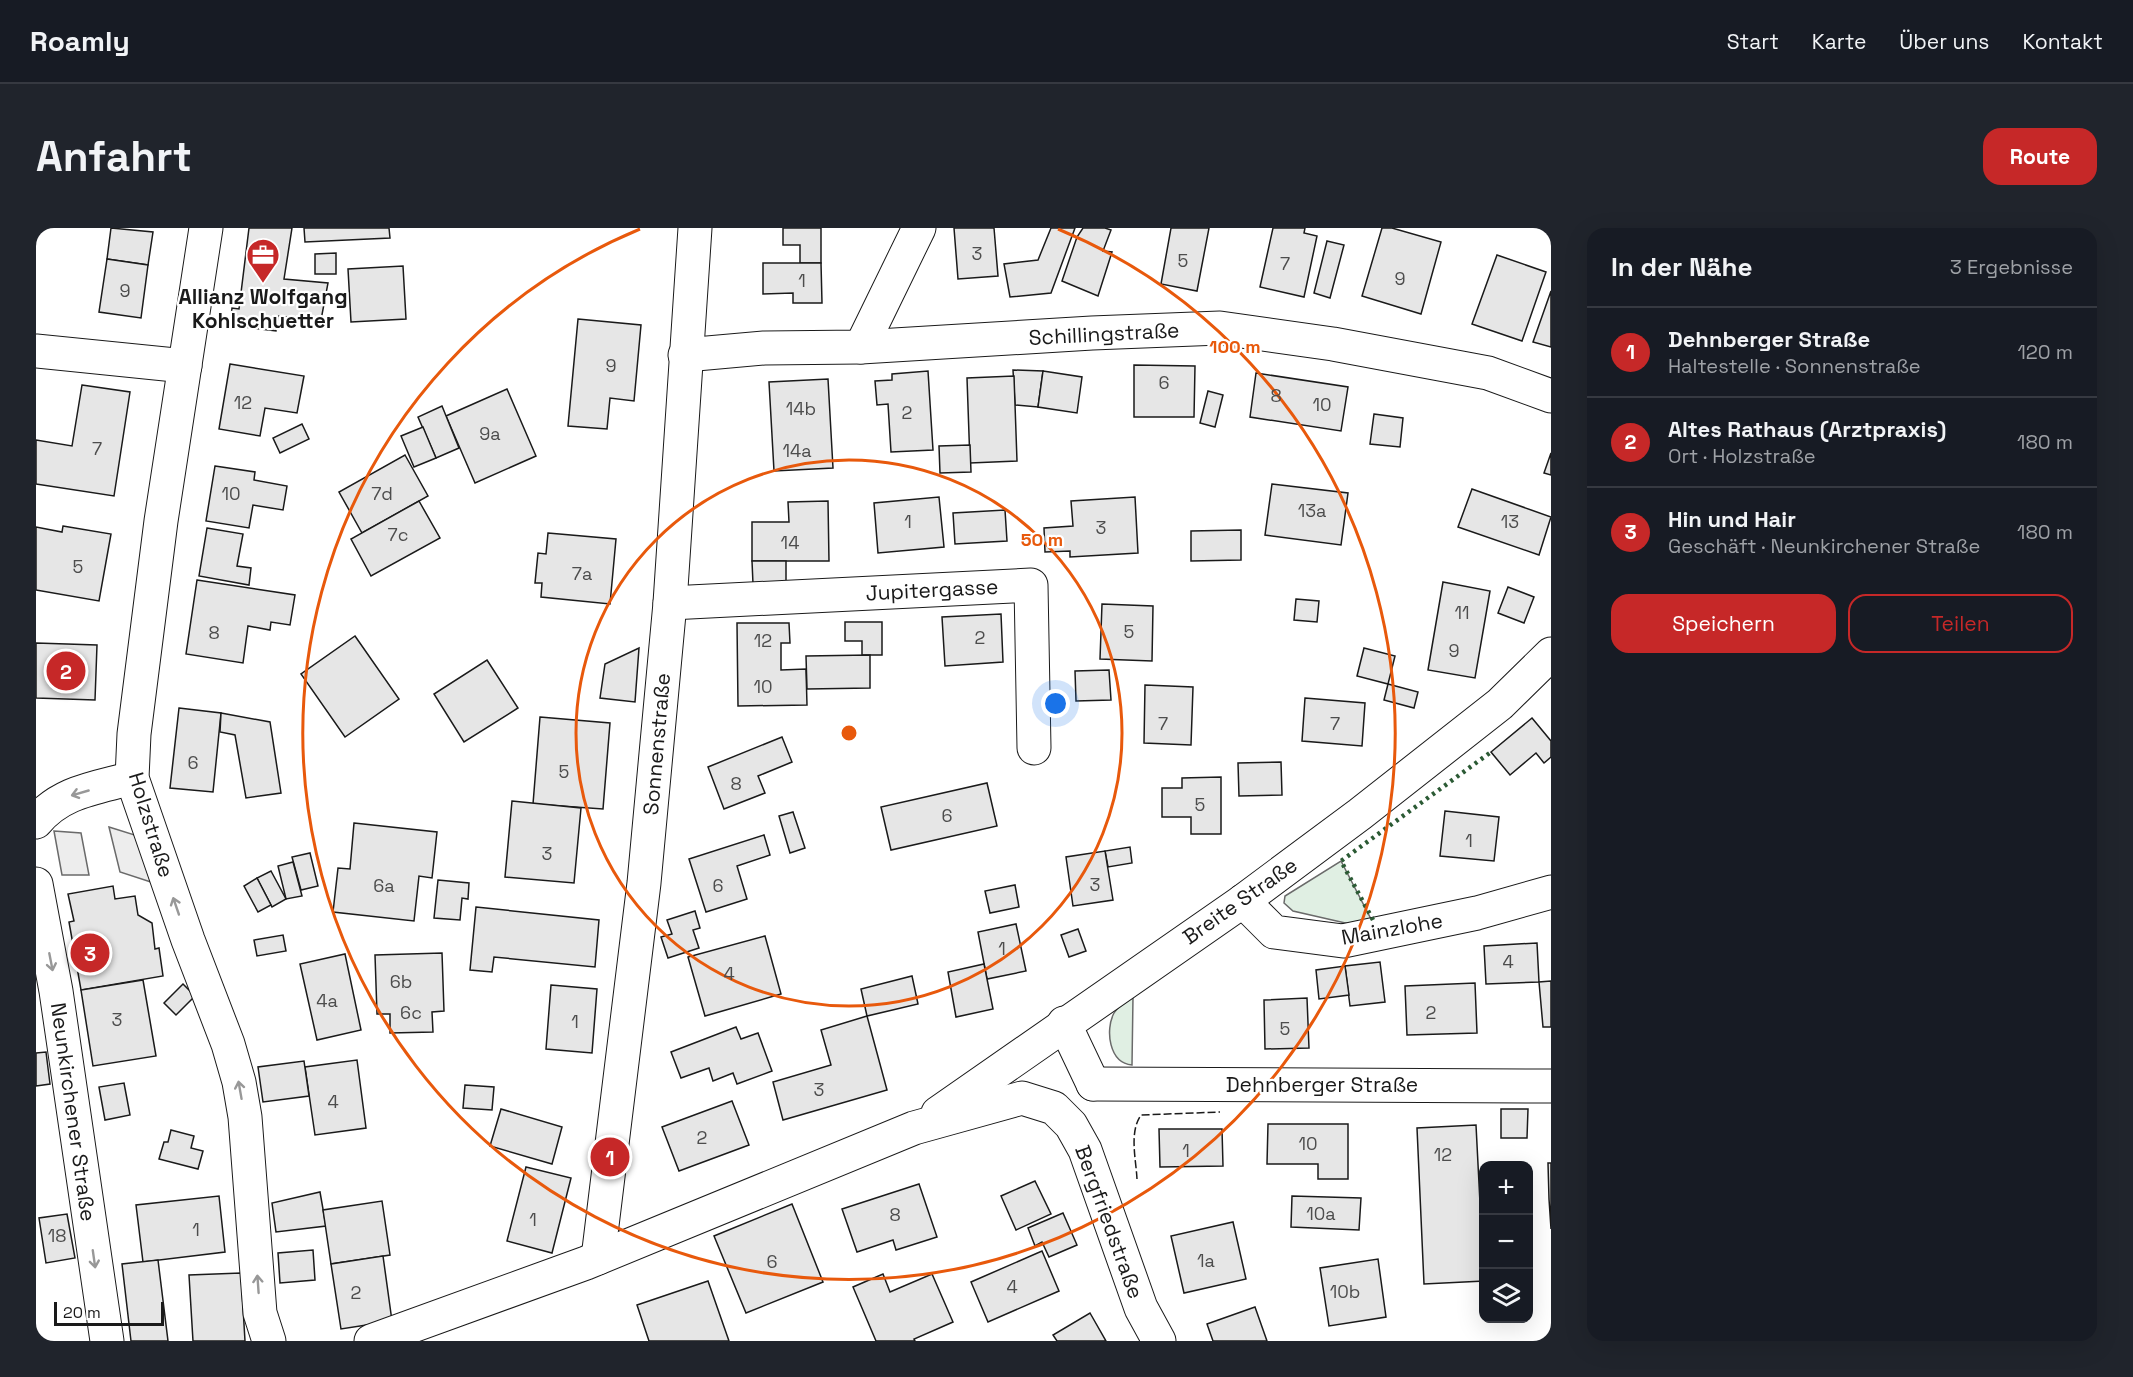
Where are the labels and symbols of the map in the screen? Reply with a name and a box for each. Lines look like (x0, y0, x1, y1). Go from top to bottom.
office icon: Allianz Wolfgang Kohlschuetter (245, 237, 281, 284)
house number: 3 (972, 242, 982, 265)
house number: 5 (1178, 249, 1188, 272)
house number: 7 (1280, 252, 1290, 275)
house number: 9 (1394, 267, 1406, 290)
house number: 1 (798, 269, 806, 292)
house number: 9 (119, 279, 131, 302)
place label: Allianz Wolfgang Kohlschuetter (178, 283, 348, 334)
street label: Schillingstraße (1028, 316, 1180, 351)
text: 100 m (1209, 335, 1261, 358)
house number: 9 (605, 354, 617, 377)
house number: 6 (1158, 371, 1170, 394)
house number: 8 (1270, 384, 1282, 407)
house number: 12 (234, 391, 252, 414)
house number: 10 (1312, 393, 1332, 416)
house number: 14b (786, 397, 816, 420)
house number: 2 (902, 401, 912, 424)
house number: 9a (479, 422, 501, 445)
house number: 7 (92, 437, 102, 460)
house number: 14a (782, 439, 812, 462)
house number: 10 (221, 482, 241, 505)
house number: 7d (371, 482, 393, 505)
house number: 13a (1298, 499, 1326, 522)
house number: 1 (904, 510, 912, 533)
house number: 13 (1501, 510, 1519, 533)
house number: 3 (1096, 516, 1106, 539)
house number: 7c (388, 523, 408, 546)
text: 50 m (1021, 528, 1063, 551)
house number: 14 (781, 531, 799, 554)
house number: 5 (73, 555, 83, 578)
house number: 7a (572, 562, 592, 585)
street label: Jupitergasse (865, 573, 999, 606)
house number: 11 (1454, 601, 1470, 624)
house number: 5 (1124, 620, 1134, 643)
house number: 8 (208, 621, 220, 644)
house number: 2 (975, 626, 985, 649)
house number: 12 (754, 629, 772, 652)
house number: 9 (1448, 639, 1460, 662)
pin: 2 (46, 648, 86, 694)
street label: Sonnenstraße (637, 672, 676, 816)
house number: 10 (753, 675, 773, 698)
your location (1041, 689, 1070, 718)
house number: 7 (1158, 712, 1168, 735)
house number: 7 (1330, 712, 1340, 735)
centre of rings (839, 723, 859, 743)
house number: 6 (187, 751, 199, 774)
house number: 5 (559, 760, 569, 783)
street label: Holzstraße (123, 769, 180, 881)
house number: 8 (730, 772, 742, 795)
one-way arrow (71, 788, 90, 799)
house number: 5 (1195, 793, 1205, 816)
house number: 6 (941, 804, 953, 827)
house number: 1 (1465, 829, 1473, 852)
house number: 3 (542, 842, 552, 865)
street label: Breite Straße (1177, 851, 1302, 950)
house number: 3 (1090, 873, 1100, 896)
house number: 6a (373, 874, 395, 897)
house number: 6 (712, 874, 724, 897)
one-way arrow (170, 897, 181, 916)
street label: Mainzlohe (1339, 906, 1445, 951)
pin: 3 (70, 930, 110, 976)
house number: 1 (998, 937, 1006, 960)
house number: 4 (1502, 950, 1514, 973)
one-way arrow (46, 952, 57, 971)
house number: 4 (723, 962, 735, 985)
house number: 6b (390, 970, 412, 993)
house number: 4a (316, 989, 338, 1012)
street label: Neunkirchener Straße (45, 1001, 102, 1223)
house number: 6c (400, 1001, 422, 1024)
house number: 2 (1426, 1001, 1436, 1024)
house number: 3 (112, 1008, 122, 1031)
house number: 1 (571, 1010, 579, 1033)
house number: 5 (1280, 1017, 1290, 1040)
street label: Dehnberger Straße (1226, 1071, 1418, 1098)
house number: 3 (814, 1078, 824, 1101)
one-way arrow (234, 1081, 245, 1100)
house number: 4 (327, 1090, 339, 1113)
house number: 2 (697, 1126, 707, 1149)
house number: 10 (1298, 1132, 1318, 1155)
pin: 1 (590, 1134, 630, 1180)
house number: 1 (1182, 1139, 1190, 1162)
street label: Bergfriedstraße (1069, 1141, 1150, 1302)
house number: 12 (1434, 1143, 1452, 1166)
house number: 10a (1306, 1202, 1336, 1225)
house number: 8 (889, 1203, 901, 1226)
house number: 1 (529, 1208, 537, 1231)
house number: 1 (192, 1218, 200, 1241)
house number: 18 (48, 1224, 66, 1247)
one-way arrow (89, 1249, 100, 1268)
house number: 1a (1197, 1249, 1215, 1272)
house number: 6 (766, 1250, 778, 1273)
one-way arrow (252, 1274, 263, 1294)
house number: 4 (1006, 1275, 1018, 1298)
house number: 10b (1330, 1280, 1360, 1303)
house number: 2 (351, 1281, 361, 1304)
scale bar (54, 1299, 164, 1326)

